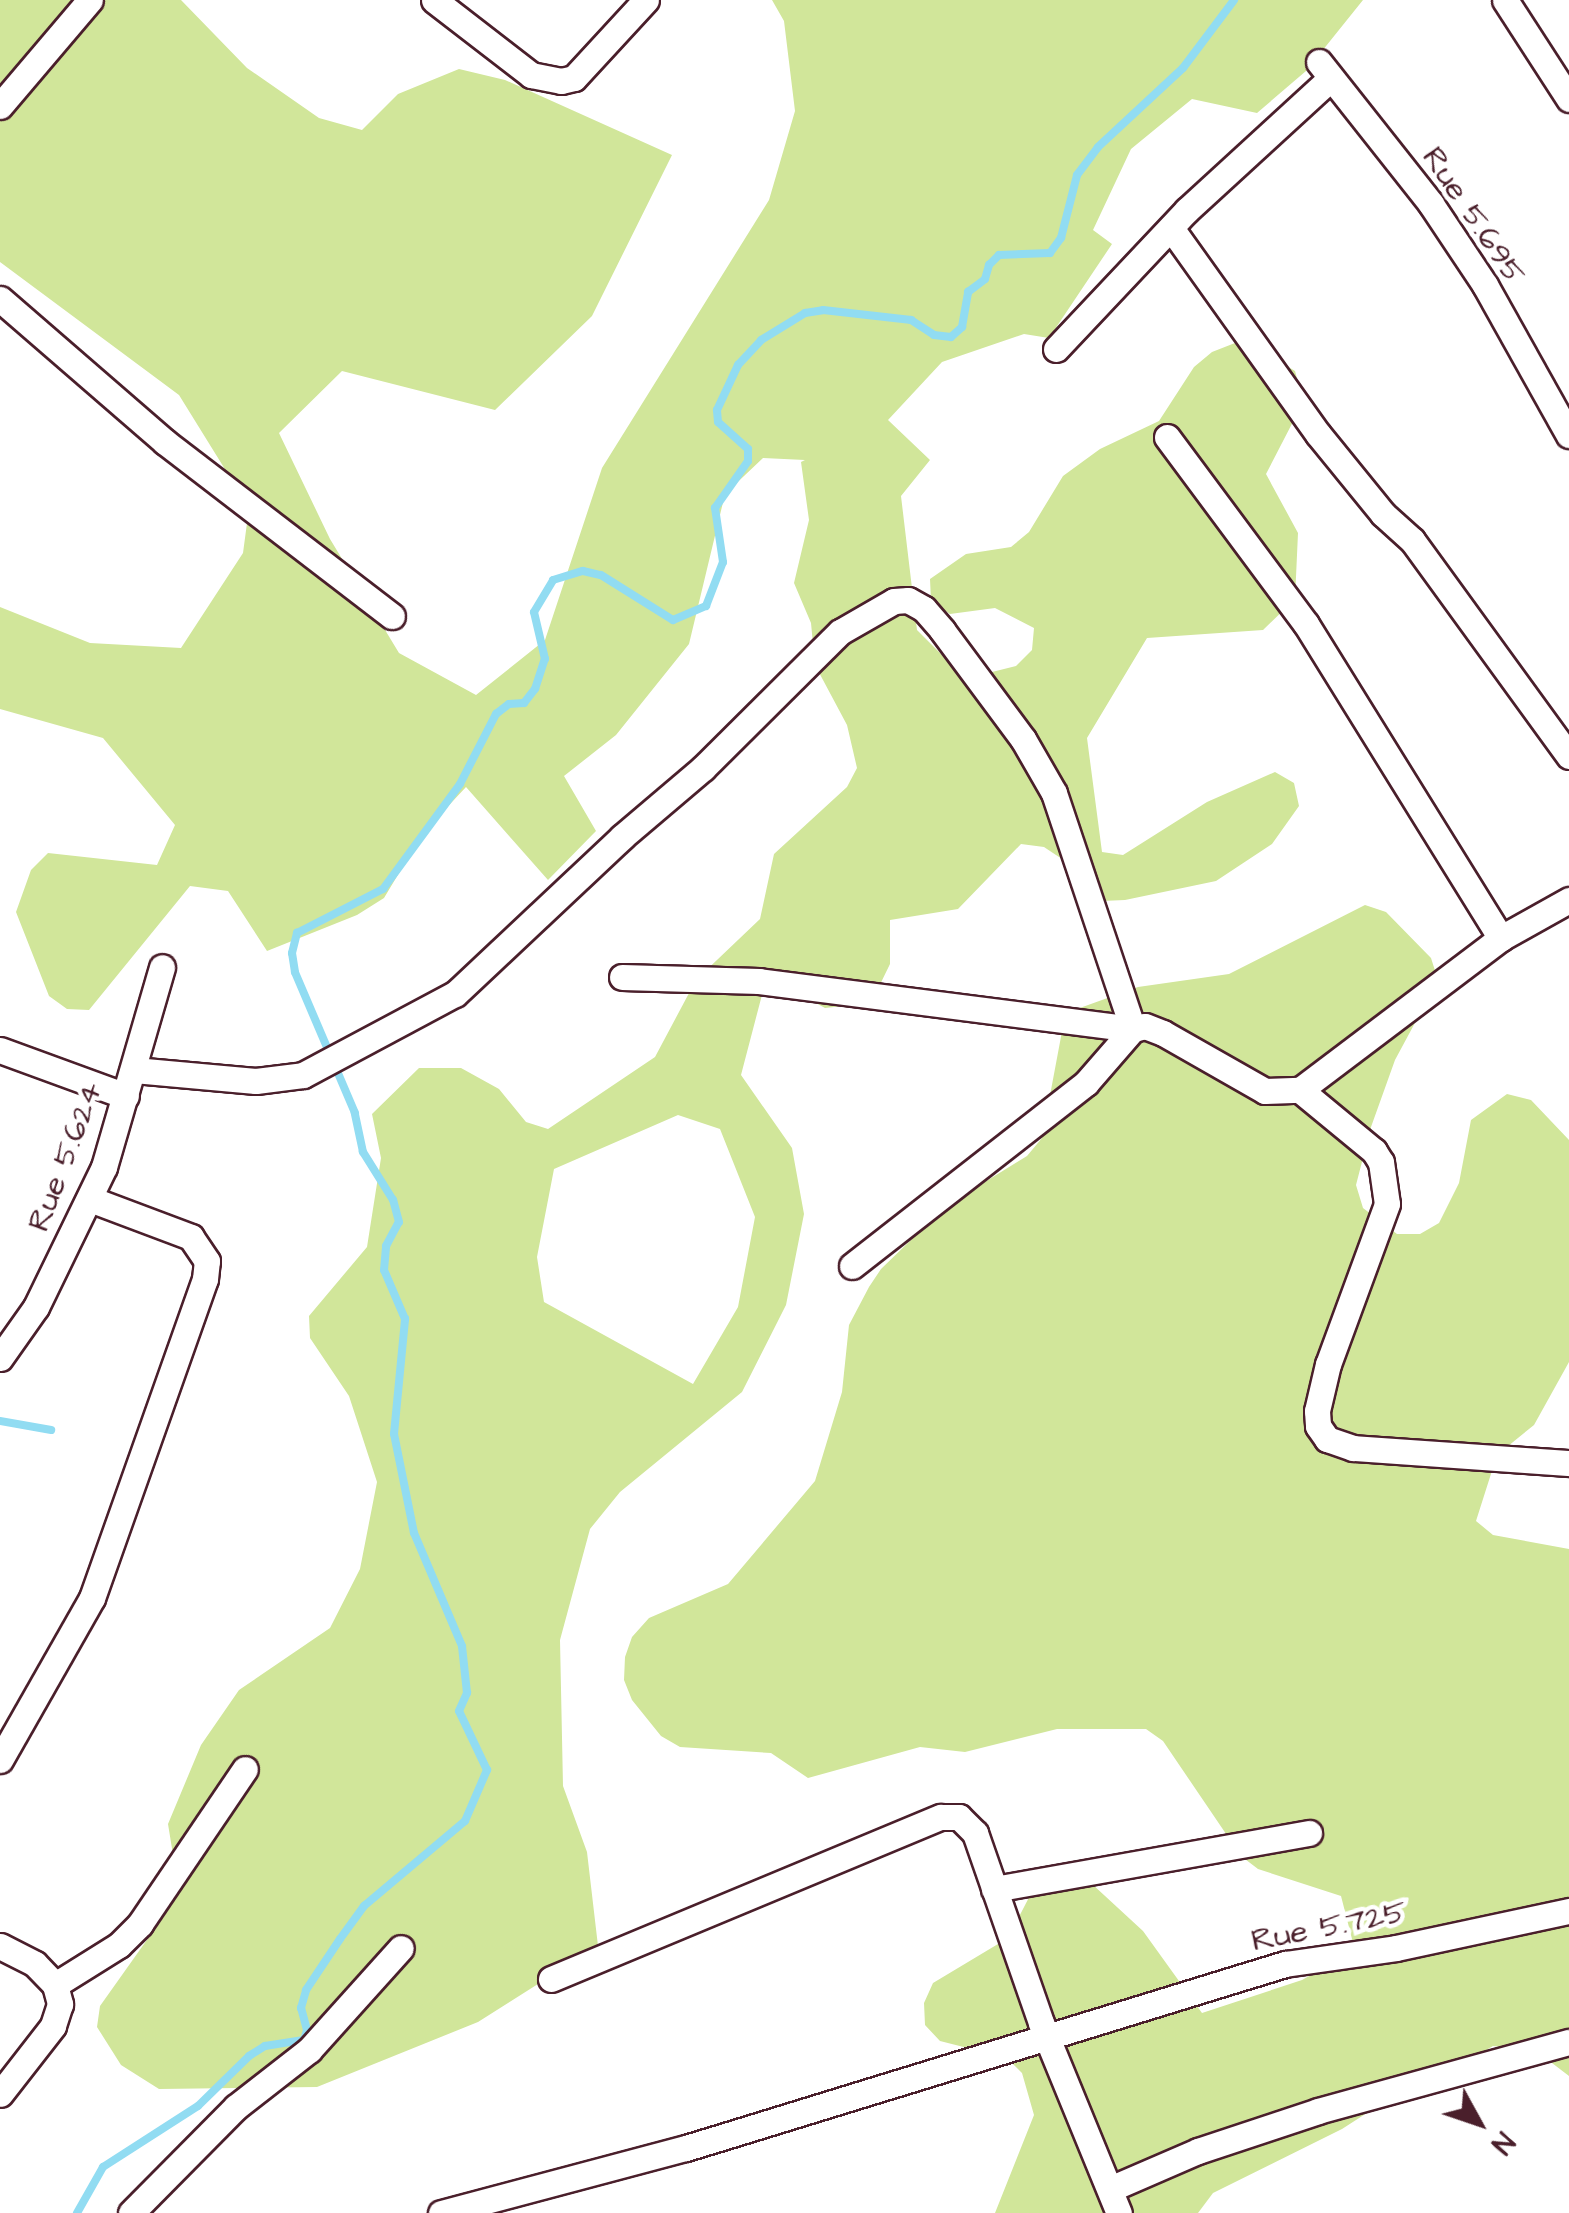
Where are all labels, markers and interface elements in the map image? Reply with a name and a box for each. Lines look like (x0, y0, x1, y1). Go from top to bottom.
street label: Rue 5.695 (1413, 140, 1533, 292)
street label: Rue 5.624 (20, 1077, 112, 1237)
street label: Rue 5.725 (1248, 1893, 1410, 1961)
north arrow (1429, 2073, 1529, 2173)
text: N (1482, 2123, 1523, 2162)

